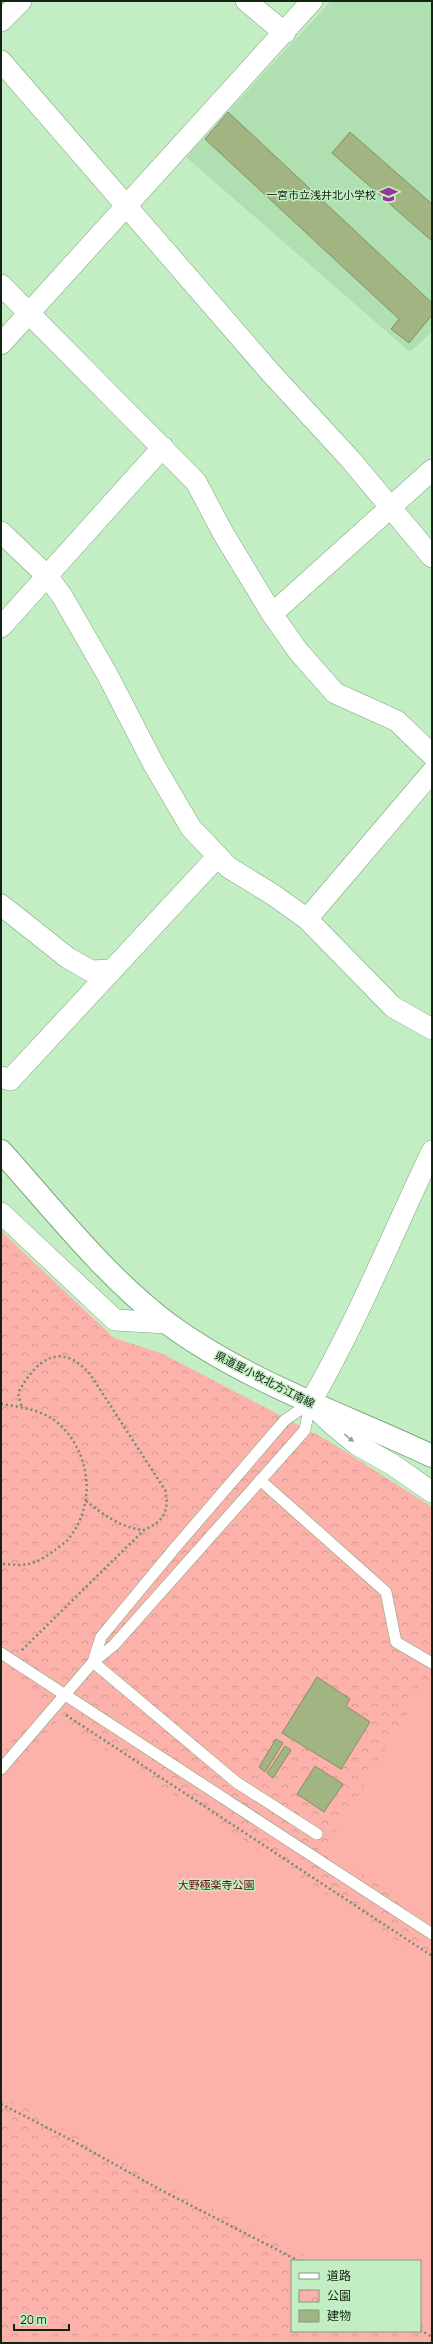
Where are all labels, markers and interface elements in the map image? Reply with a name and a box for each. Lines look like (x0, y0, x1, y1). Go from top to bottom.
school or university icon: 一宮市立浅井北小学校 (379, 184, 399, 204)
place label: 一宮市立浅井北小学校 (266, 187, 376, 202)
street label: 県道里小牧北方江南線 (213, 1347, 317, 1411)
one-way arrow (344, 1434, 355, 1443)
park label: 大野極楽寺公園 (178, 1877, 255, 1892)
legend (291, 2260, 421, 2332)
text: 道路 (327, 2267, 351, 2284)
text: 公園 (327, 2287, 351, 2304)
scale bar (14, 2306, 69, 2332)
text: 建物 (327, 2307, 351, 2324)
text: 20 m (20, 2311, 47, 2328)

